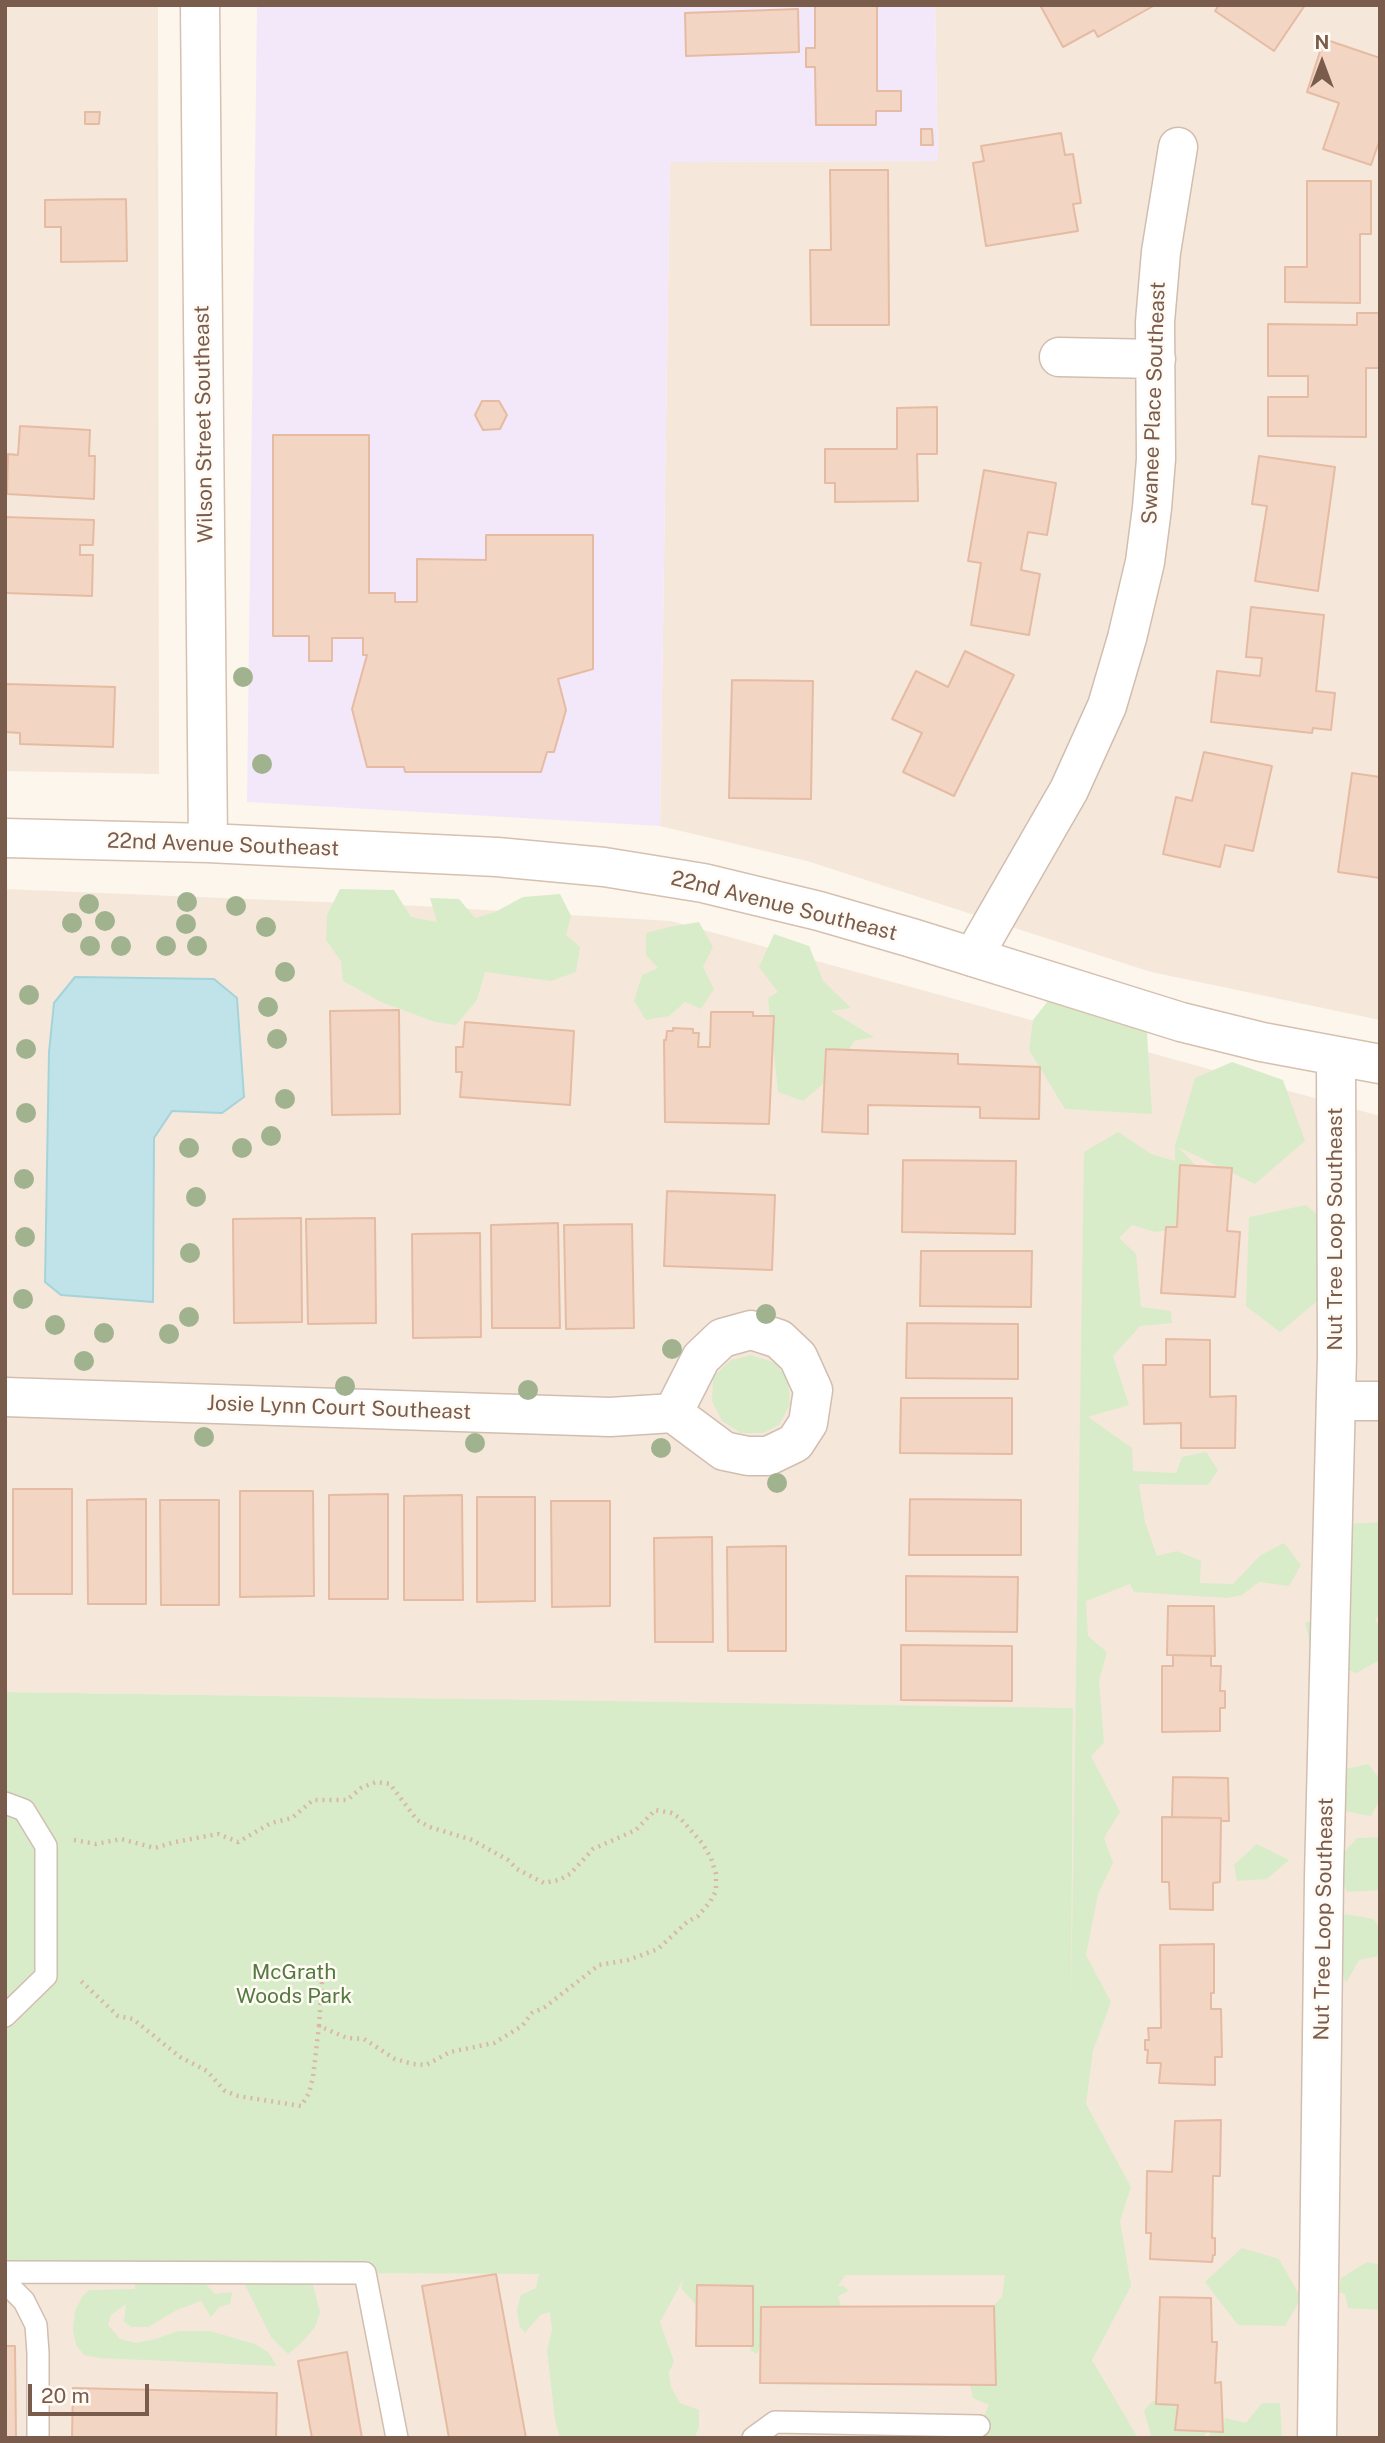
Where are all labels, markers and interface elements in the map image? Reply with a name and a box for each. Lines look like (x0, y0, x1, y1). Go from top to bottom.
north arrow (1287, 28, 1357, 98)
text: N (1315, 31, 1329, 53)
street label: Swanee Place Southeast (1137, 281, 1171, 525)
street label: Wilson Street Southeast (189, 305, 219, 543)
street label: 22nd Avenue Southeast (107, 828, 339, 862)
street label: 22nd Avenue Southeast (668, 866, 900, 946)
street label: Nut Tree Loop Southeast (1323, 1107, 1349, 1351)
street label: Josie Lynn Court Southeast (206, 1391, 472, 1425)
street label: Nut Tree Loop Southeast (1309, 1797, 1339, 2041)
park label: McGrath Woods Park (236, 1960, 352, 2010)
scale bar (32, 2370, 152, 2414)
text: 20 m (41, 2383, 90, 2408)

